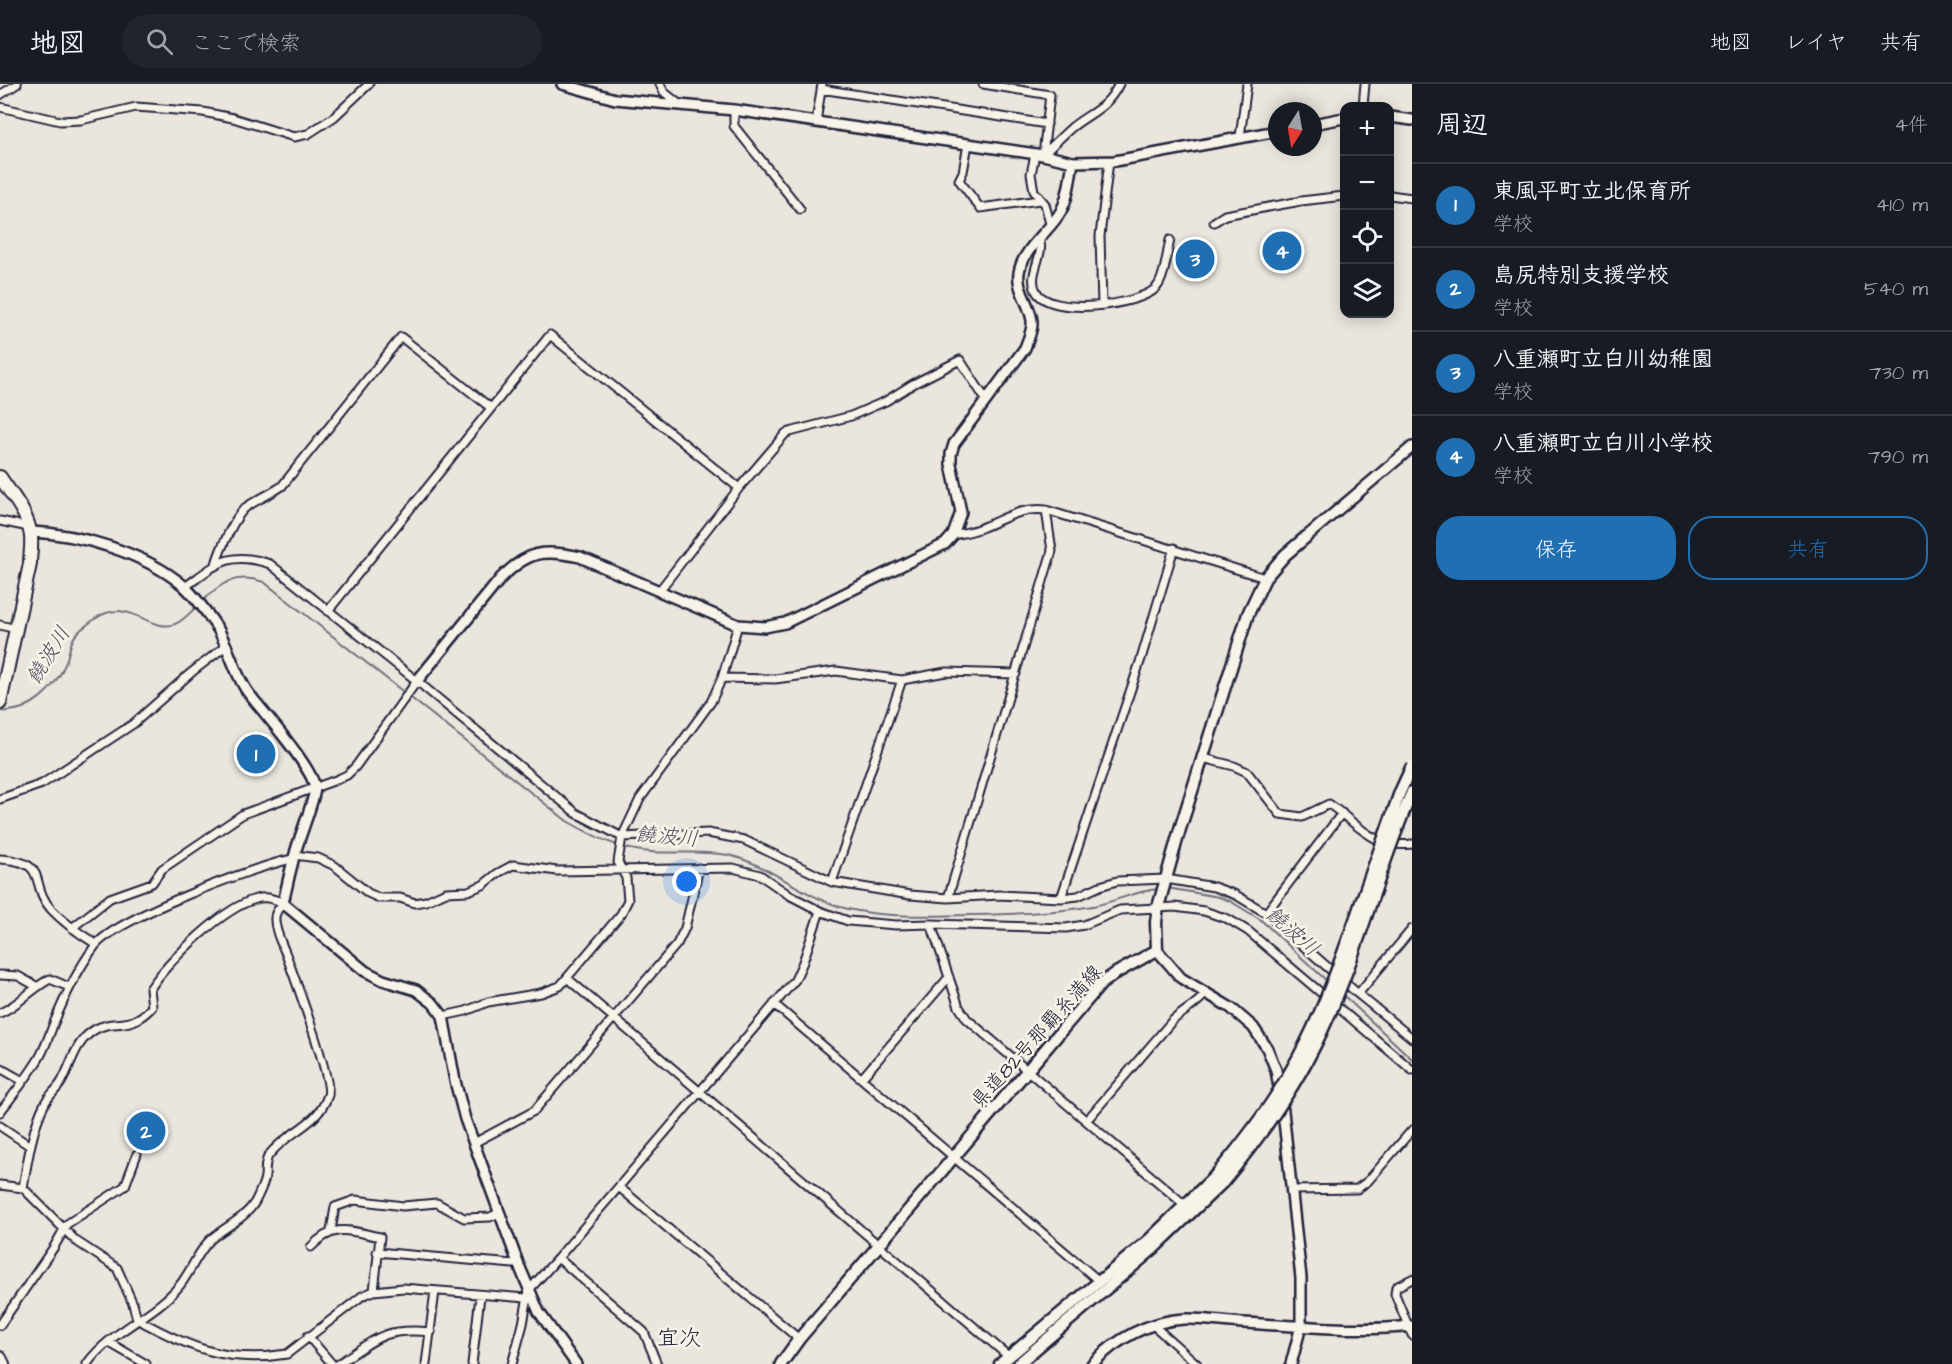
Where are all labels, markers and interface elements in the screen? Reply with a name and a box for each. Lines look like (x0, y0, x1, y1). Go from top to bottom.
search box (122, 14, 542, 68)
text: 地図 (30, 24, 86, 63)
icon: search (143, 25, 176, 58)
text: ここで検索 (191, 28, 301, 59)
text: 地図 (1710, 28, 1752, 57)
text: レイヤ (1785, 28, 1847, 57)
text: 共有 (1880, 28, 1922, 57)
north arrow (1268, 102, 1322, 156)
map controls (1340, 102, 1394, 318)
button: + (1340, 102, 1394, 156)
text: 周辺 (1436, 107, 1488, 143)
text: 4件 (1894, 111, 1928, 139)
button: − (1340, 156, 1394, 210)
text: 東風平町立北保育所 (1493, 176, 1691, 207)
text: 1 (1454, 191, 1457, 219)
text: 410 m (1876, 191, 1928, 219)
button: locate (1340, 210, 1394, 264)
text: 学校 (1493, 210, 1533, 238)
pin: 4 (1262, 228, 1302, 274)
pin: 3 (1176, 236, 1214, 282)
text: 島尻特別支援学校 (1493, 260, 1669, 291)
button: layers (1340, 264, 1394, 318)
text: 2 (1450, 275, 1461, 303)
text: 540 m (1864, 275, 1928, 303)
text: 学校 (1493, 294, 1533, 322)
text: 八重瀬町立白川幼稚園 (1493, 344, 1713, 375)
text: 3 (1450, 359, 1461, 387)
text: 730 m (1869, 359, 1928, 387)
text: 学校 (1493, 378, 1533, 406)
text: 八重瀬町立白川小学校 (1493, 428, 1713, 459)
text: 4 (1449, 443, 1462, 471)
text: 790 m (1868, 443, 1928, 471)
text: 学校 (1493, 462, 1533, 490)
button: 保存 (1436, 516, 1676, 580)
button: 共有 (1688, 516, 1928, 580)
water label: 饒波川 (19, 621, 77, 690)
pin: 1 (236, 732, 276, 776)
water label: 饒波川 (634, 819, 700, 854)
your location (672, 867, 701, 896)
water label: 饒波川 (1259, 900, 1326, 963)
street label: 県道82号那覇糸満線 (965, 959, 1109, 1115)
pin: 2 (126, 1108, 166, 1154)
district label: 宜次 (657, 1323, 701, 1354)

